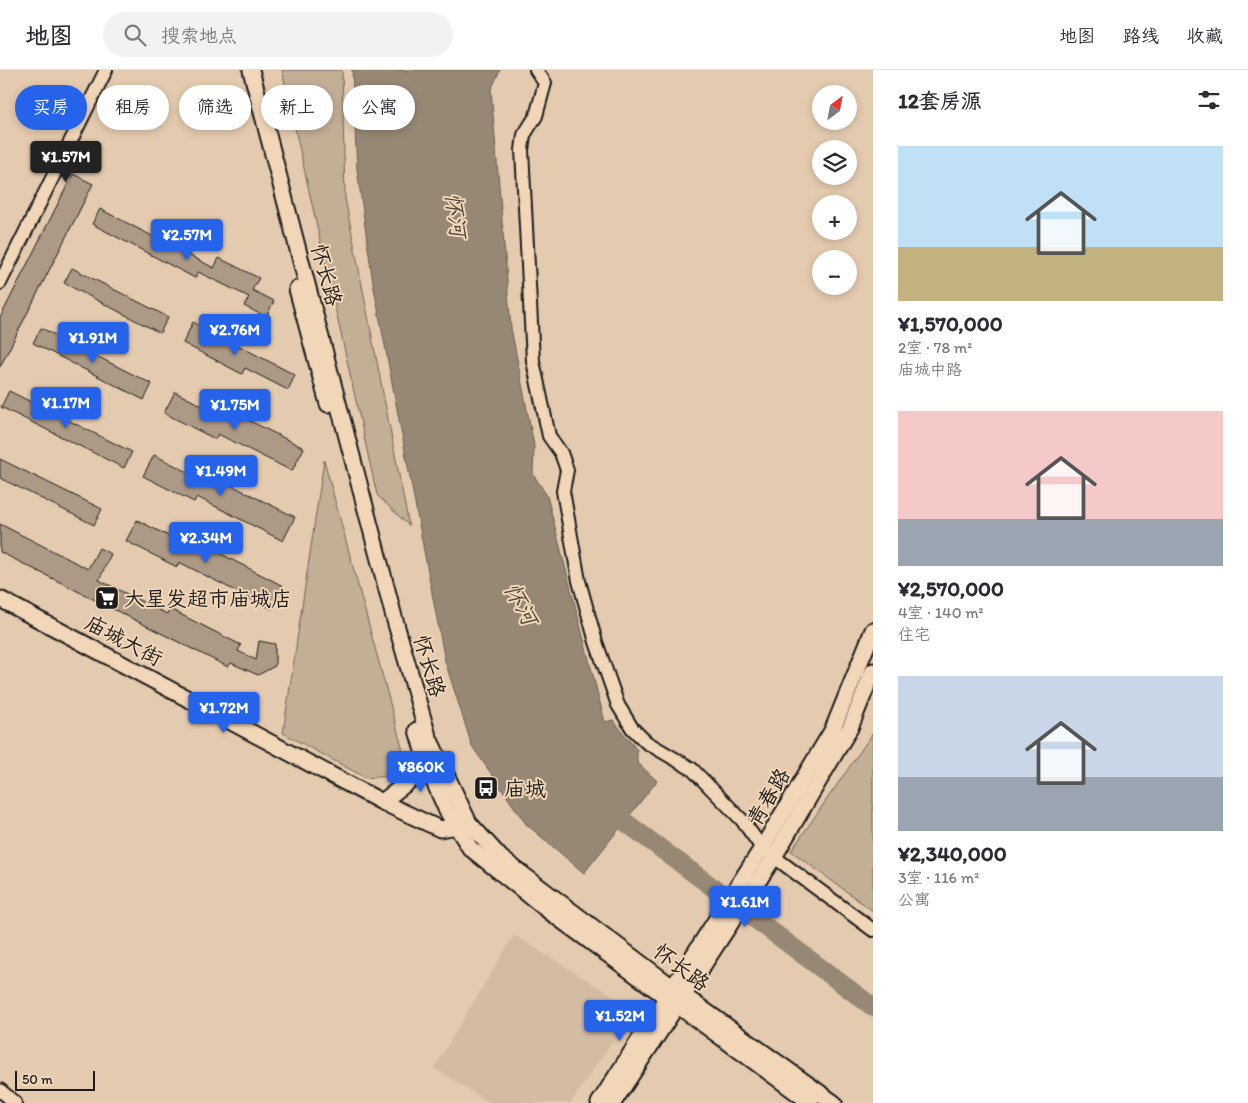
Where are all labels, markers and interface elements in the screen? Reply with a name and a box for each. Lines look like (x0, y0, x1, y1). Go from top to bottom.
search box (103, 12, 453, 57)
text: 地图 (25, 21, 73, 50)
icon: search (121, 21, 149, 49)
text: 搜索地点 (161, 24, 237, 47)
text: 地图 (1059, 25, 1095, 47)
text: 路线 (1123, 25, 1159, 47)
text: 收藏 (1187, 25, 1223, 47)
chip: 买房 (15, 85, 87, 130)
chip: 租房 (97, 85, 169, 130)
chip: 筛选 (179, 85, 251, 130)
chip: 新上 (261, 85, 333, 130)
chip: 公寓 (343, 85, 415, 130)
north arrow (812, 85, 858, 130)
map controls (812, 85, 857, 295)
icon: filters (1195, 86, 1223, 114)
text: 12套房源 (898, 88, 982, 113)
pin: ¥1.57M (25, 140, 107, 183)
button: layers (812, 140, 857, 185)
text: ¥1.57M (41, 147, 91, 166)
icon: home (1016, 178, 1106, 268)
water label: 怀河 (440, 192, 472, 241)
button: + (812, 195, 857, 240)
pin: ¥2.57M (146, 218, 228, 261)
text: ¥2.57M (162, 225, 212, 244)
street label: 怀长路 (307, 241, 347, 309)
button: − (812, 250, 857, 295)
text: ¥1,570,000 (898, 311, 1003, 336)
pin: ¥2.76M (194, 314, 276, 356)
text: ¥2.76M (210, 320, 260, 339)
pin: ¥1.91M (52, 322, 134, 364)
text: ¥1.91M (69, 328, 117, 347)
text: 2室 · 78 m² (898, 338, 972, 357)
text: 庙城中路 (898, 360, 962, 379)
pin: ¥1.17M (25, 386, 107, 429)
pin: ¥1.75M (194, 388, 276, 431)
text: ¥1.17M (42, 393, 90, 412)
text: ¥1.75M (210, 395, 260, 414)
icon: home (1016, 443, 1106, 533)
pin: ¥1.49M (180, 454, 262, 497)
text: ¥1.49M (196, 461, 246, 480)
pin: ¥2.34M (165, 522, 247, 564)
text: ¥2.34M (180, 528, 232, 547)
text: ¥2,570,000 (898, 576, 1004, 601)
water label: 怀河 (499, 578, 545, 632)
supermarket icon: 大星发超市庙城店 (94, 585, 120, 611)
place label: 大星发超市庙城店 (124, 586, 292, 611)
text: 4室 · 140 m² (898, 603, 984, 622)
street label: 庙城大街 (81, 609, 167, 671)
text: 住宅 (898, 625, 930, 644)
street label: 怀长路 (409, 632, 451, 700)
pin: ¥1.72M (183, 692, 265, 734)
text: ¥1.72M (199, 698, 249, 717)
icon: home (1016, 708, 1106, 798)
pin: ¥860K (386, 750, 456, 793)
text: ¥860K (398, 757, 444, 776)
street label: 青春路 (741, 764, 795, 830)
bus stop icon: 庙城 (473, 775, 499, 801)
place label: 庙城 (504, 776, 546, 801)
text: ¥2,340,000 (898, 841, 1007, 866)
text: 3室 · 116 m² (898, 868, 979, 887)
pin: ¥1.61M (704, 886, 786, 928)
text: 公寓 (898, 890, 930, 909)
text: ¥1.61M (721, 892, 769, 911)
street label: 怀长路 (649, 938, 715, 996)
pin: ¥1.52M (579, 1000, 661, 1042)
text: ¥1.52M (595, 1006, 645, 1025)
scale bar (15, 1068, 95, 1091)
text: 50 m (22, 1071, 53, 1088)

